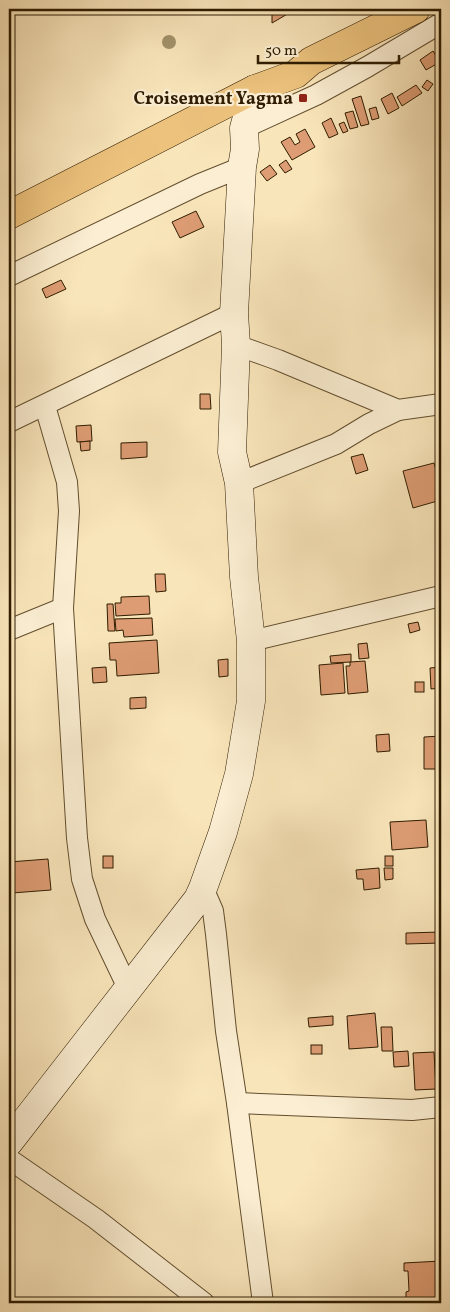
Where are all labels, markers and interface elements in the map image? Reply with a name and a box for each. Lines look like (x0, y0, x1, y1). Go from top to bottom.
scale bar (258, 32, 399, 64)
text: 50 m (265, 41, 297, 62)
place label: Croisement Yagma (134, 87, 293, 112)
marker: Croisement Yagma (297, 92, 309, 104)

